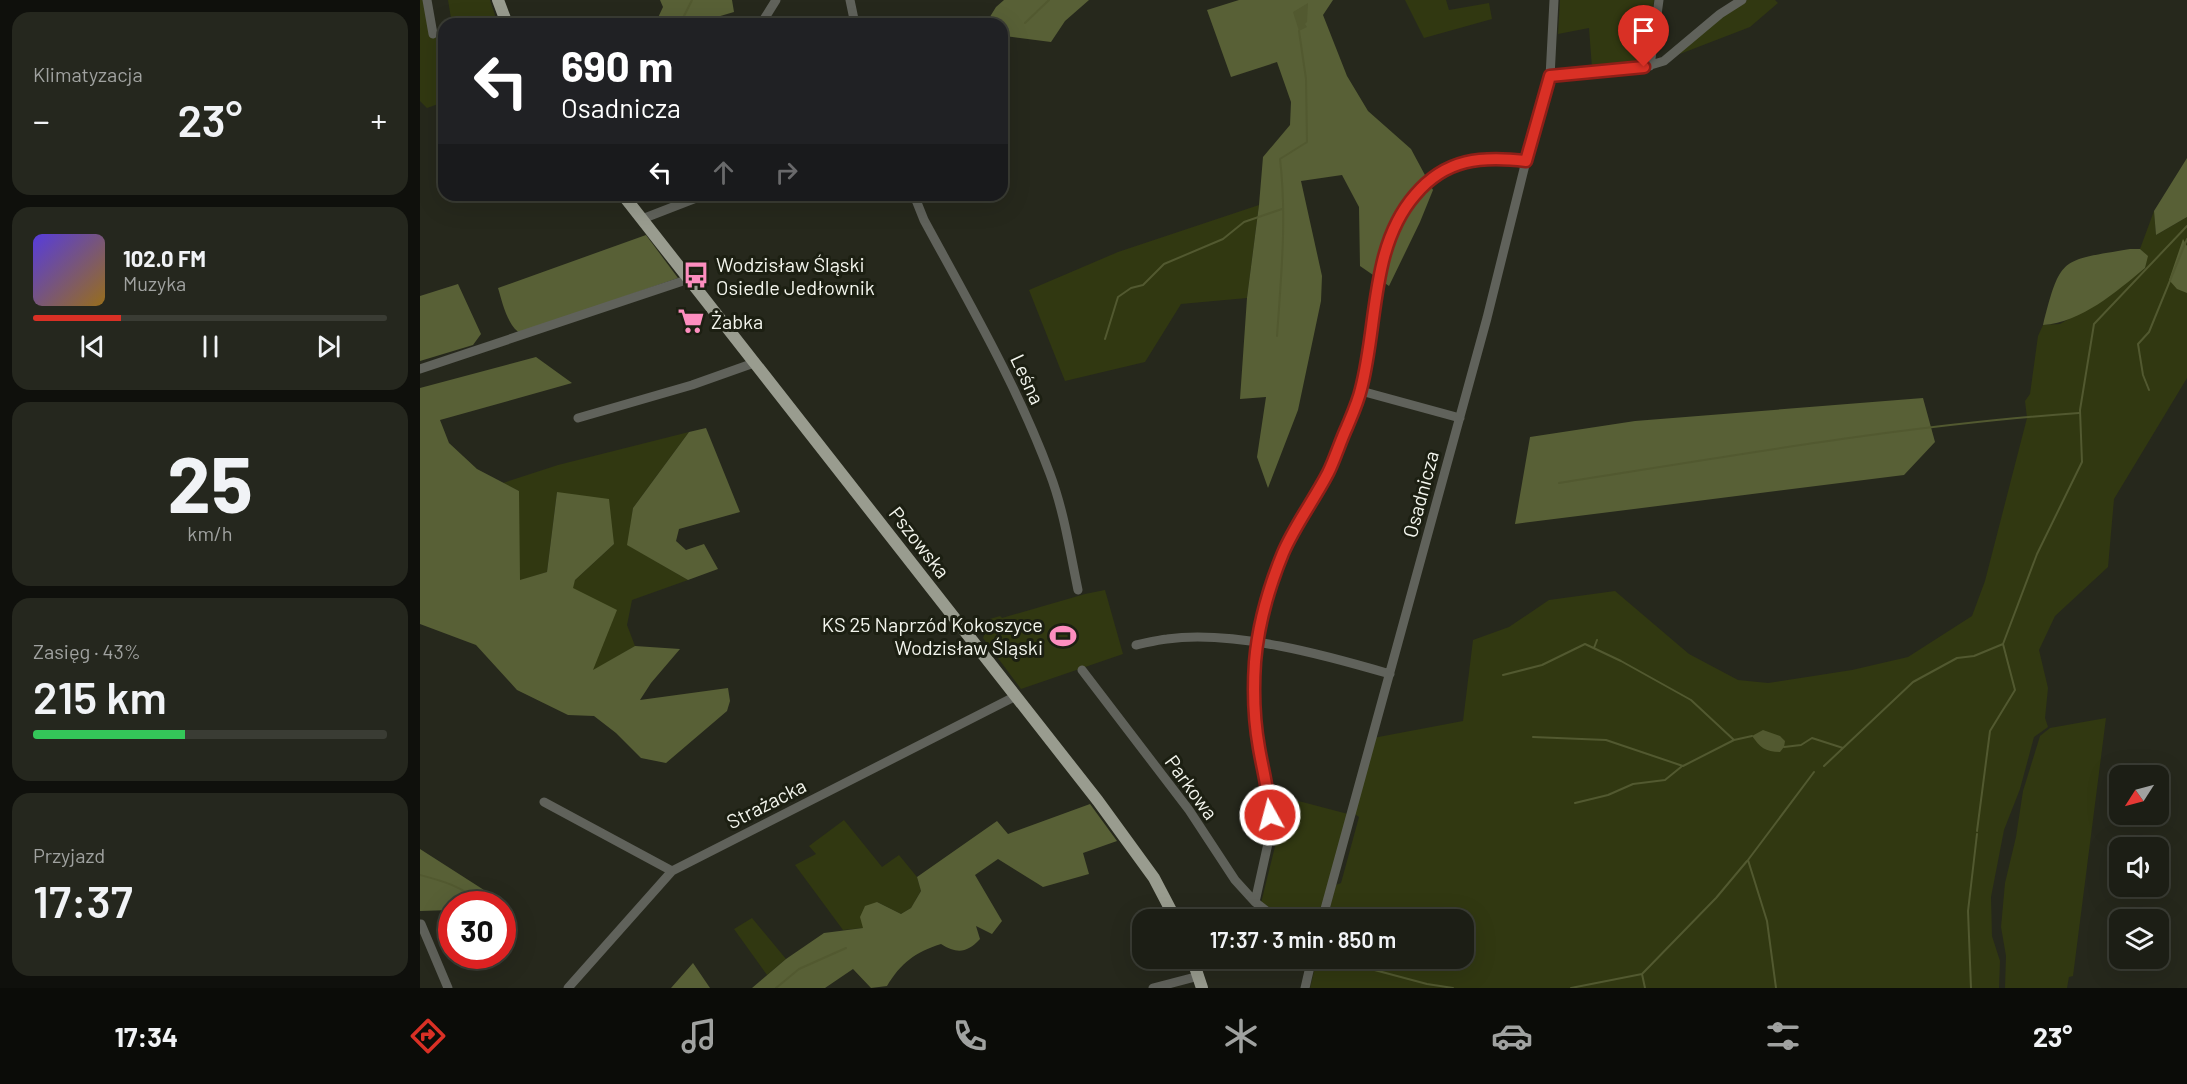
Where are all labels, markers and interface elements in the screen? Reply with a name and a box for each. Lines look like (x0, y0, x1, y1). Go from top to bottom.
pin (1618, 5, 1669, 67)
icon: arrive (1627, 14, 1660, 47)
text: 690 m (561, 40, 673, 90)
icon: left (462, 42, 540, 120)
text: Klimatyzacja (33, 62, 143, 86)
text: Osadnicza (561, 91, 681, 123)
text: 23° (177, 92, 243, 146)
text: − (33, 100, 50, 140)
text: + (371, 100, 387, 140)
icon: left (644, 156, 677, 189)
icon: ahead (707, 156, 740, 189)
icon: right (770, 156, 803, 189)
text: 102.0 FM (123, 245, 206, 271)
place label: Wodzisław Śląski Osiedle Jedłownik (716, 252, 875, 299)
bus stop icon: Wodzisław Śląski Osiedle Jedłownik (681, 260, 711, 290)
text: Muzyka (123, 271, 186, 295)
supermarket icon: Żabka (676, 306, 706, 336)
place label: Żabka (711, 309, 763, 333)
icon: previous (76, 330, 109, 363)
icon: pause (194, 330, 227, 363)
icon: next (312, 330, 345, 363)
street label: Leśna (1006, 350, 1050, 408)
text: 25 (167, 435, 253, 529)
street label: Osadnicza (1397, 448, 1443, 540)
street label: Pszowska (885, 501, 955, 583)
text: km/h (187, 521, 233, 545)
place label: KS 25 Naprzód Kokoszyce Wodzisław Śląski (822, 612, 1043, 659)
sports icon: KS 25 Naprzód Kokoszyce Wodzisław Śląski (1048, 621, 1078, 651)
text: Zasięg · 43% (33, 639, 141, 663)
text: 215 km (33, 669, 167, 723)
street label: Parkowa (1161, 750, 1223, 824)
north arrow (2109, 765, 2169, 825)
map controls (2109, 765, 2169, 969)
street label: Strażacka (722, 773, 810, 833)
position arrow (1238, 783, 1302, 847)
button: sound (2109, 837, 2169, 897)
text: Przyjazd (33, 843, 105, 867)
text: 17:37 (33, 873, 133, 927)
speed limit sign: 30 (438, 891, 516, 969)
button: layers (2109, 909, 2169, 969)
text: 17:37 · 3 min · 850 m (1210, 926, 1396, 952)
icon: directions (407, 1015, 449, 1057)
icon: music (678, 1015, 720, 1057)
icon: phone (949, 1015, 991, 1057)
icon: climate (1220, 1015, 1262, 1057)
icon: car (1491, 1015, 1533, 1057)
icon: filters (1762, 1015, 1804, 1057)
text: 17:34 (114, 1020, 178, 1052)
text: 23° (2033, 1020, 2072, 1052)

